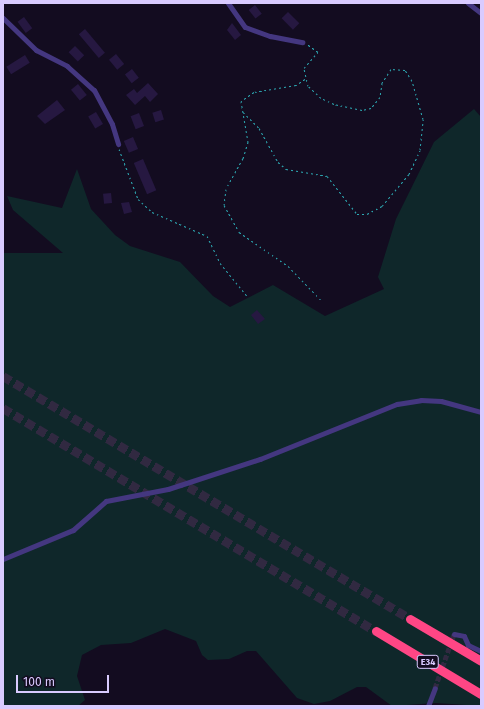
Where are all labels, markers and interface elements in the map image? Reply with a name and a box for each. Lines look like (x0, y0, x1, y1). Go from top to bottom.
road number: E34 (416, 655, 440, 669)
scale bar (18, 667, 111, 693)
text: 100 m (23, 675, 55, 689)

